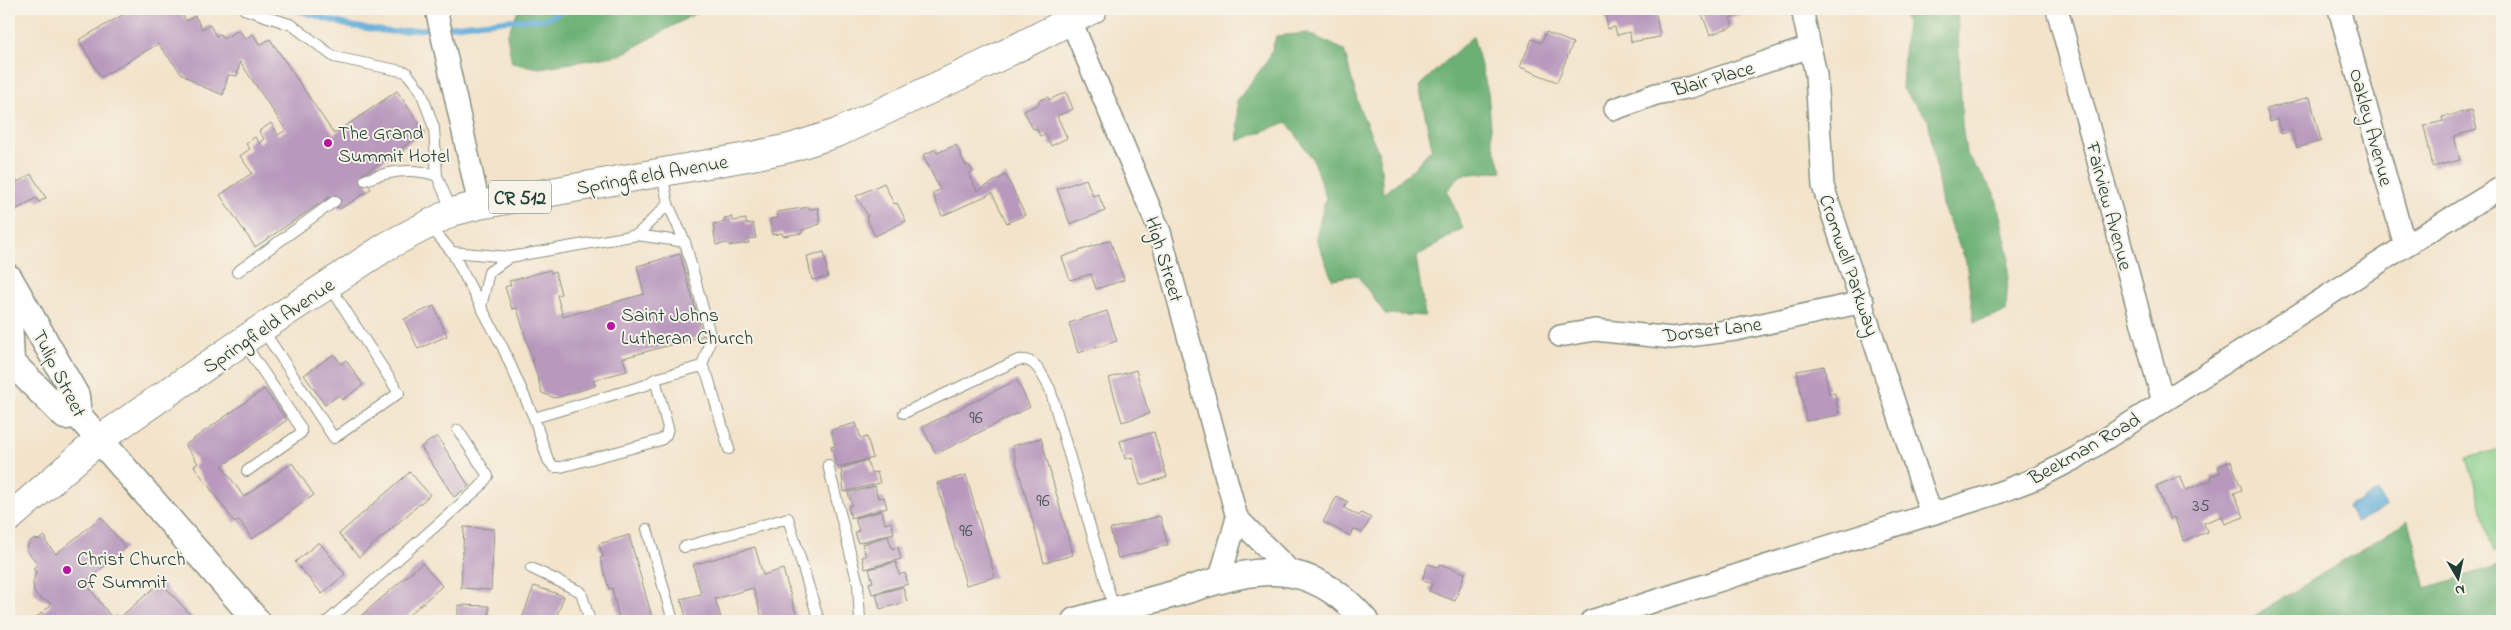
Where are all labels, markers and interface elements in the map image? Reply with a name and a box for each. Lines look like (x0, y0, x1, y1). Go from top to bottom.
street label: Blair Place (1669, 55, 1758, 106)
street label: Oakley Avenue (2340, 65, 2399, 190)
place label: The Grand Summit Hotel (338, 120, 450, 172)
marker: The Grand Summit Hotel (322, 137, 334, 149)
street label: Fairview Avenue (2076, 138, 2139, 274)
street label: Springfield Avenue (574, 149, 731, 205)
road number: CR 512 (489, 180, 551, 213)
street label: Cromwell Parkway (1810, 191, 1885, 341)
street label: High Street (1135, 213, 1189, 307)
street label: Springfield Avenue (198, 272, 342, 383)
place label: Saint Johns Lutheran Church (621, 302, 753, 354)
street label: Dorset Lane (1660, 311, 1763, 352)
marker: Saint Johns Lutheran Church (605, 320, 617, 332)
street label: Tulip Street (23, 325, 92, 423)
house number: 96 (969, 406, 983, 432)
street label: Beekman Road (2023, 406, 2147, 494)
house number: 96 (1036, 489, 1050, 515)
house number: 35 (2192, 494, 2210, 520)
house number: 96 (959, 519, 973, 545)
place label: Christ Church of Summit (77, 546, 186, 598)
north arrow (2434, 552, 2484, 602)
marker: Christ Church of Summit (61, 564, 73, 576)
text: N (2453, 578, 2466, 600)

